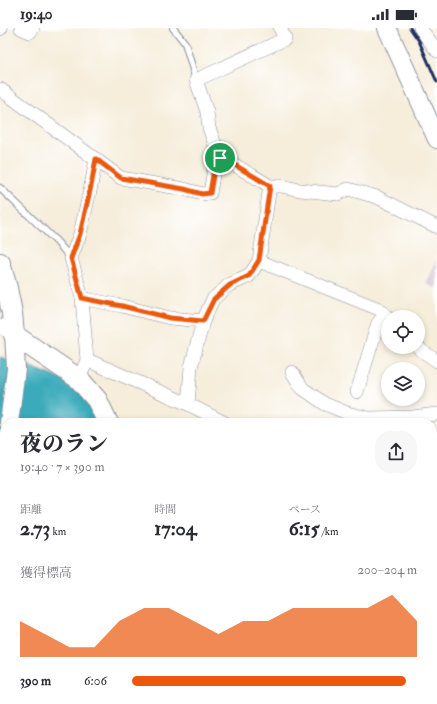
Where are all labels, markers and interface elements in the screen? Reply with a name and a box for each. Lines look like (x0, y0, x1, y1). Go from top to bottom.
text: 19:40 (20, 5, 52, 24)
pin (203, 141, 237, 175)
icon: arrive (209, 147, 231, 169)
map controls (381, 310, 425, 406)
button: locate (381, 310, 425, 354)
button: layers (381, 362, 425, 406)
text: 夜のラン (20, 430, 108, 458)
button: share (375, 431, 417, 473)
text: 19:40 · 7 × 390 m (20, 459, 104, 475)
text: 距離 (20, 503, 42, 516)
text: 時間 (154, 503, 176, 516)
text: ペース (289, 503, 321, 516)
text: 2.73 (20, 516, 50, 541)
text: 17:04 (154, 516, 197, 541)
text: 6:15 (289, 516, 320, 541)
text: km (50, 525, 66, 538)
text: /km (320, 525, 339, 538)
text: 200–204 m (357, 562, 417, 578)
text: 獲得標高 (20, 565, 72, 581)
text: 390 m (20, 673, 51, 689)
text: 6:06 (84, 673, 107, 689)

